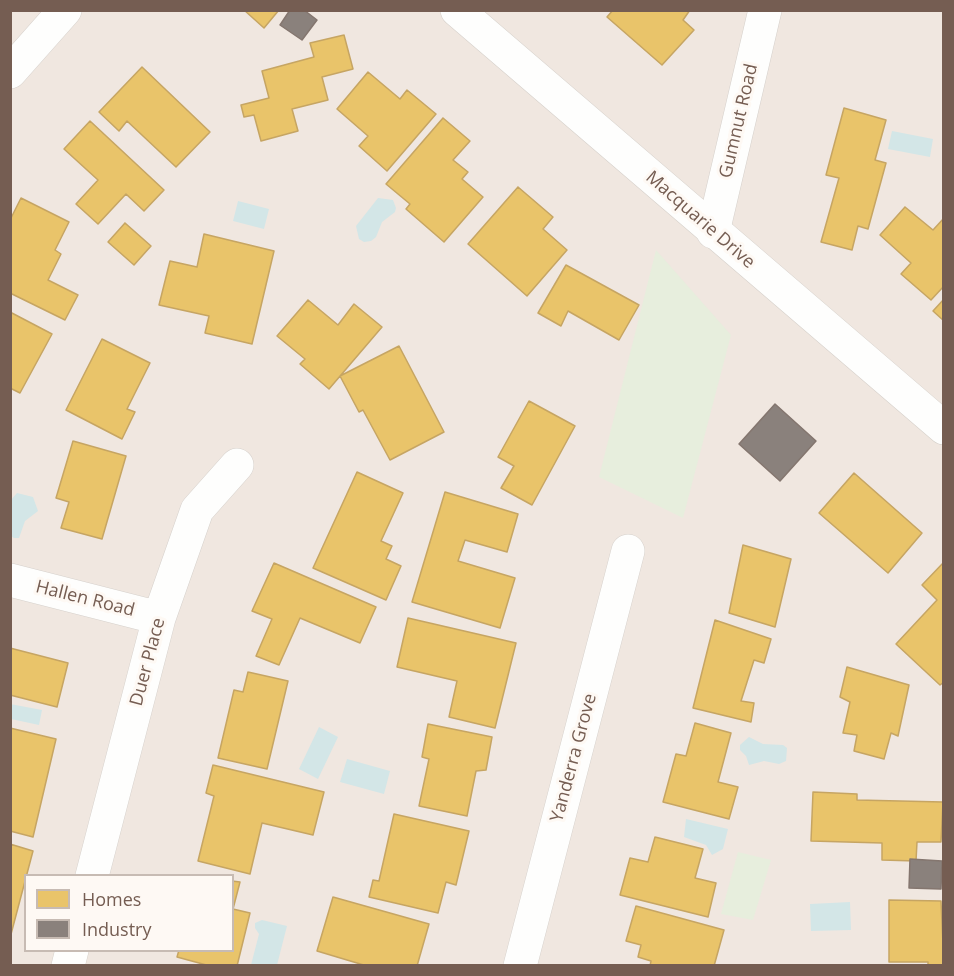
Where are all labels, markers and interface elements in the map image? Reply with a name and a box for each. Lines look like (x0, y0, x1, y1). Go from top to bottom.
street label: Gumnut Road (715, 62, 763, 180)
street label: Macquarie Drive (641, 167, 759, 273)
street label: Hallen Road (33, 576, 137, 622)
street label: Duer Place (126, 616, 170, 708)
street label: Yanderra Grove (546, 691, 602, 825)
legend (24, 874, 234, 952)
text: Homes (82, 887, 141, 911)
text: Industry (82, 917, 152, 941)

